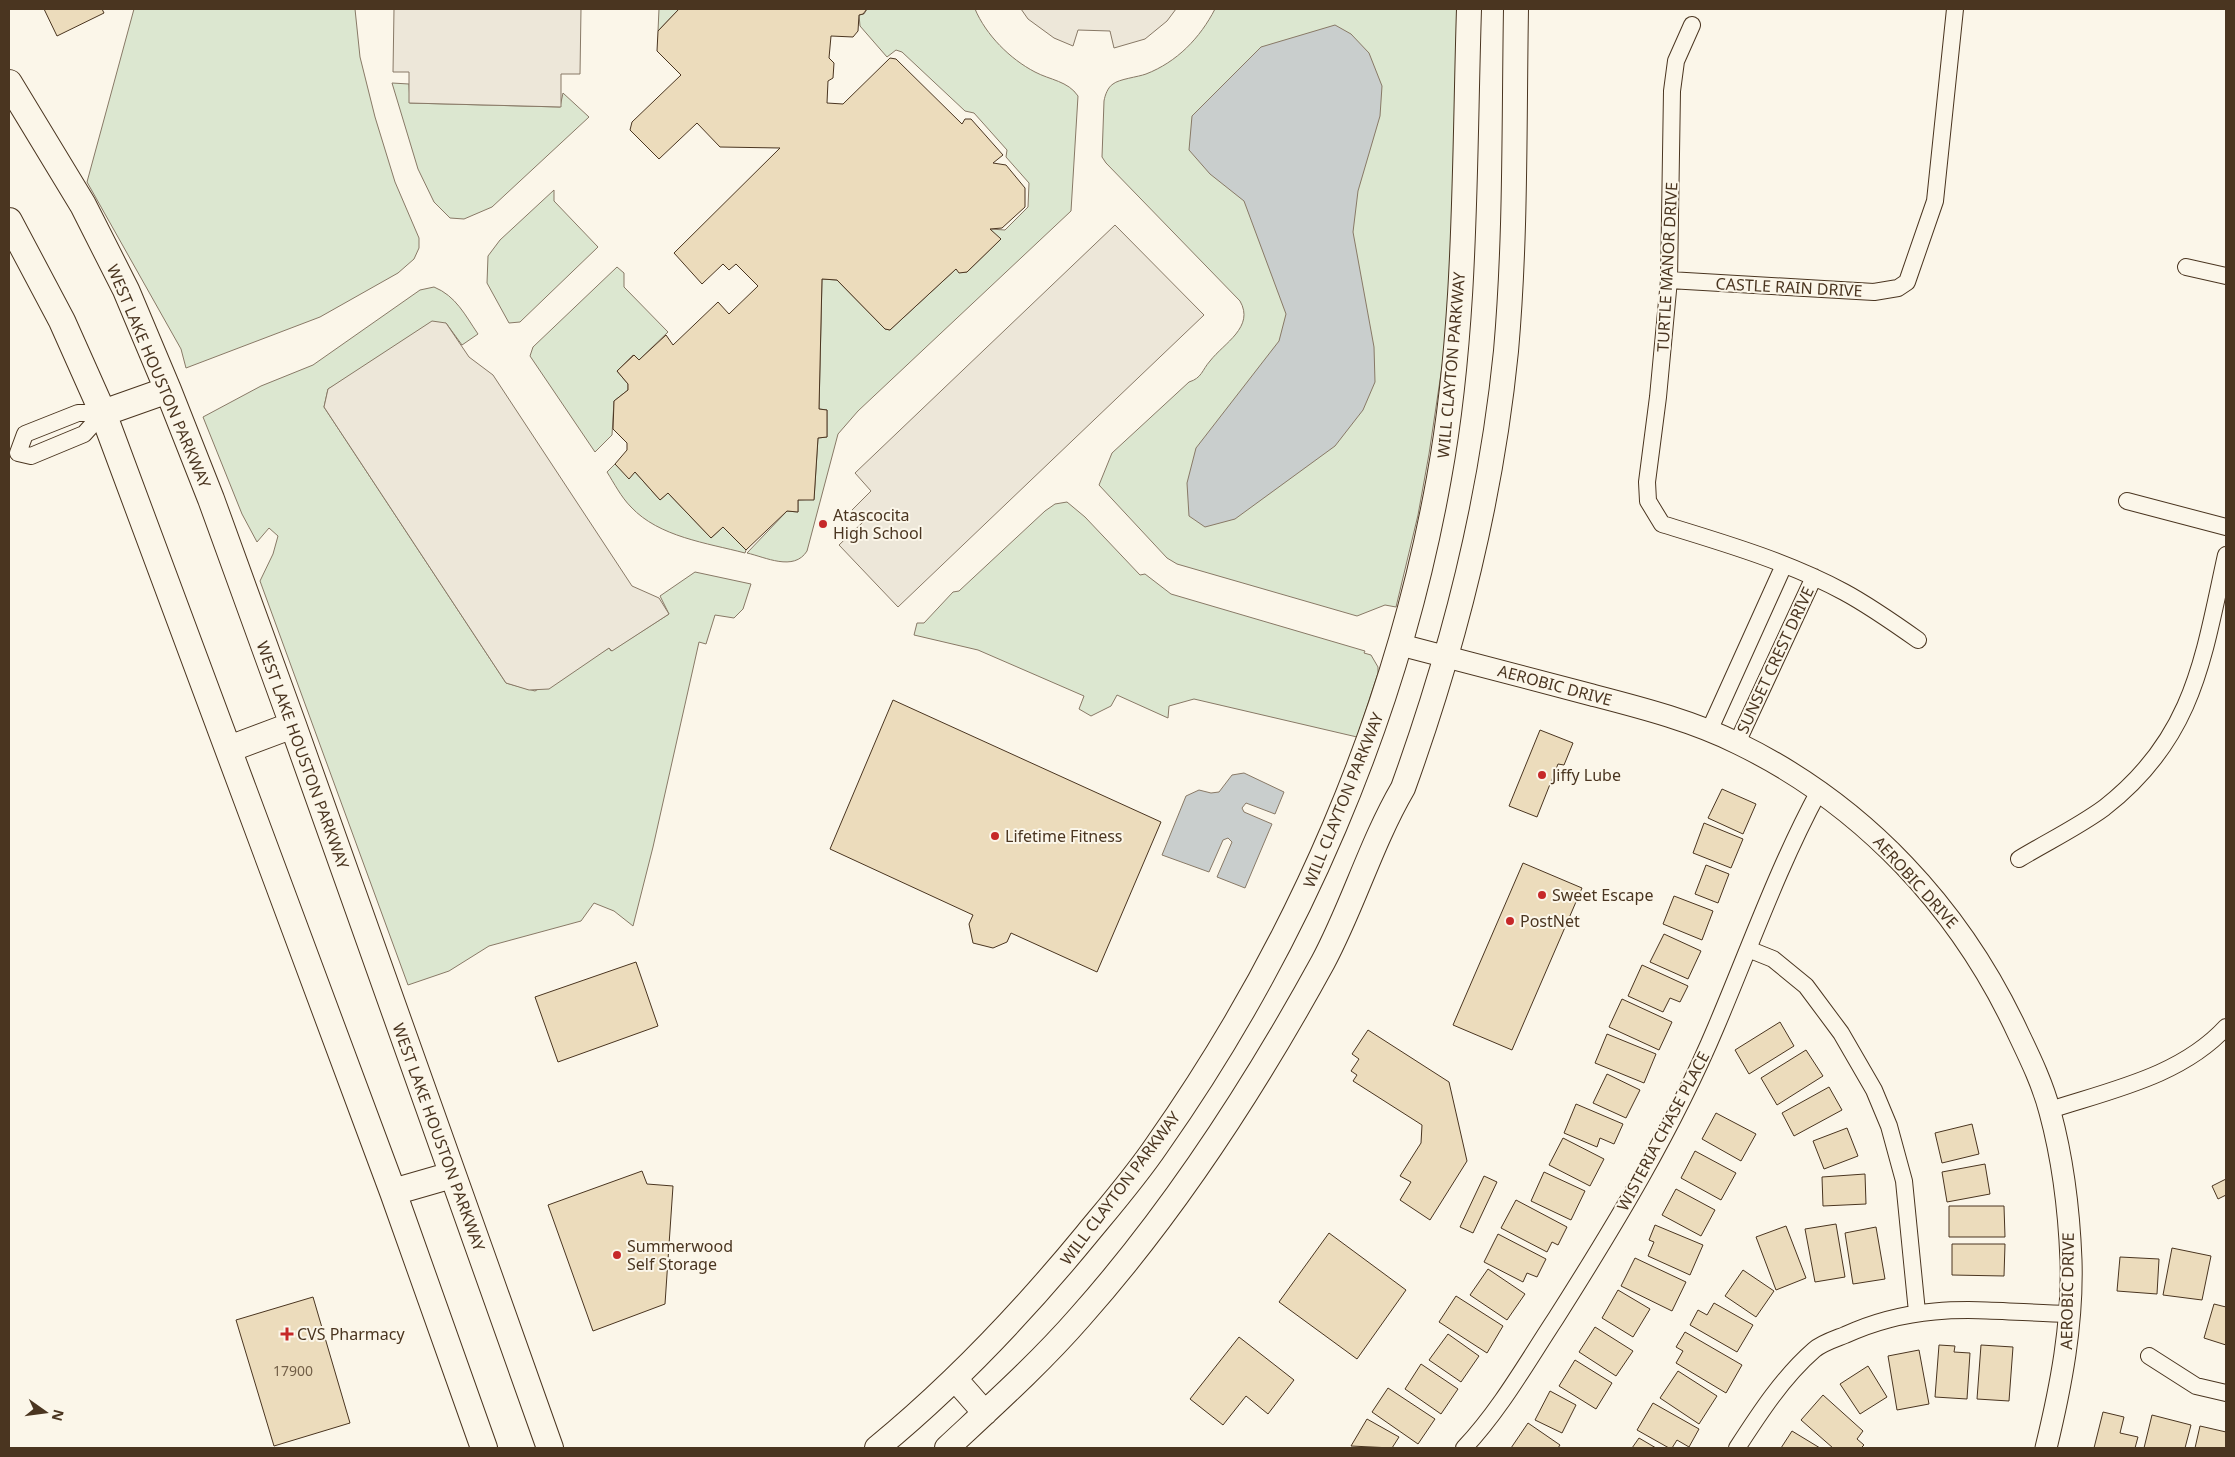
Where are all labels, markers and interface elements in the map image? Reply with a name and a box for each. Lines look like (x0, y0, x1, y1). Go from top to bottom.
street label: TURTLE MANOR DRIVE (1652, 182, 1682, 352)
street label: WEST LAKE HOUSTON PARKWAY (102, 261, 217, 492)
street label: WILL CLAYTON PARKWAY (1432, 270, 1470, 459)
street label: CASTLE RAIN DRIVE (1715, 272, 1863, 302)
place label: Atascocita High School (833, 504, 923, 544)
marker: Atascocita High School (817, 518, 829, 530)
street label: SUNSET CREST DRIVE (1731, 583, 1819, 737)
street label: WEST LAKE HOUSTON PARKWAY (251, 638, 355, 873)
street label: AEROBIC DRIVE (1496, 659, 1614, 711)
street label: WILL CLAYTON PARKWAY (1298, 708, 1389, 891)
place label: Jiffy Lube (1550, 764, 1621, 786)
marker: Jiffy Lube (1536, 769, 1548, 781)
place label: Lifetime Fitness (1005, 825, 1123, 847)
marker: Lifetime Fitness (989, 830, 1001, 842)
street label: AEROBIC DRIVE (1869, 831, 1963, 933)
place label: Sweet Escape (1552, 884, 1653, 906)
marker: Sweet Escape (1536, 889, 1548, 901)
place label: PostNet (1520, 910, 1580, 932)
marker: PostNet (1504, 915, 1516, 927)
street label: WEST LAKE HOUSTON PARKWAY (387, 1020, 491, 1255)
street label: WISTERIA CHASE PLACE (1612, 1047, 1714, 1215)
street label: WILL CLAYTON PARKWAY (1055, 1106, 1186, 1269)
street label: AEROBIC DRIVE (2055, 1232, 2079, 1350)
place label: Summerwood Self Storage (627, 1235, 733, 1275)
marker: Summerwood Self Storage (611, 1249, 623, 1261)
place label: CVS Pharmacy (297, 1323, 405, 1345)
marker: CVS Pharmacy (281, 1328, 293, 1340)
house number: 17900 (273, 1361, 313, 1380)
north arrow (20, 1387, 70, 1437)
text: N (48, 1407, 69, 1423)

